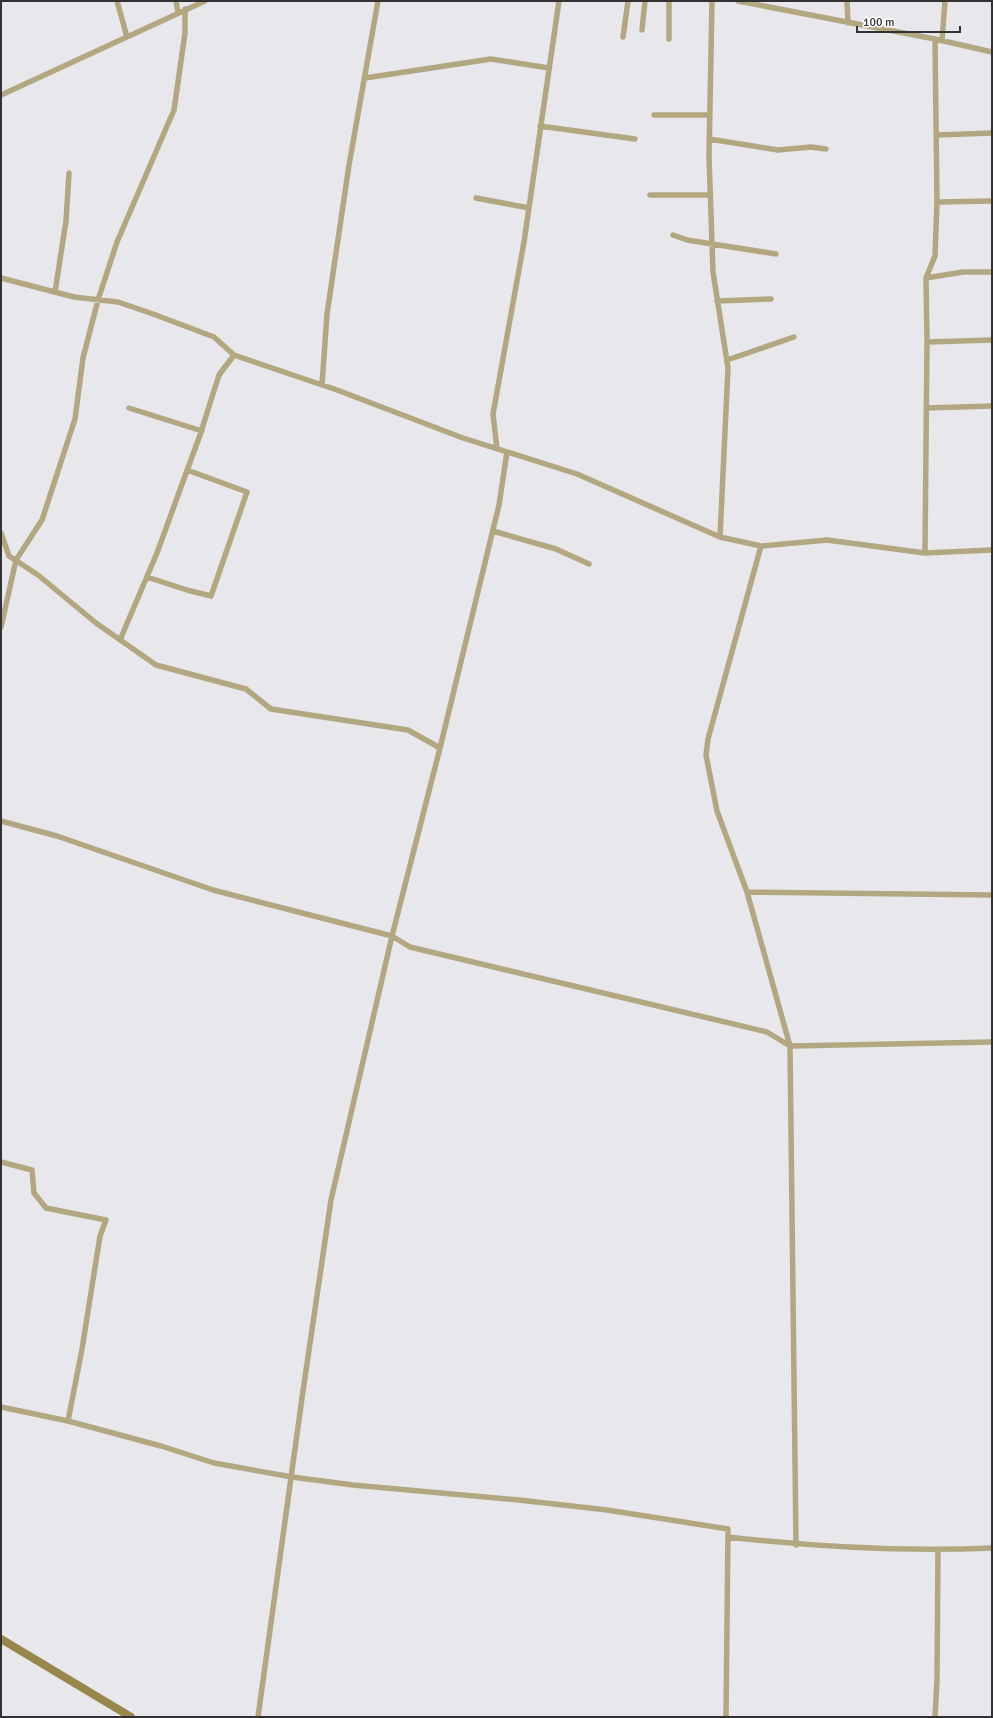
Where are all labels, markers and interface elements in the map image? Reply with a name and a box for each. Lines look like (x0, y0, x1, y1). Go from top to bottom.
scale bar (857, 8, 960, 34)
text: 100 m (863, 15, 895, 30)

